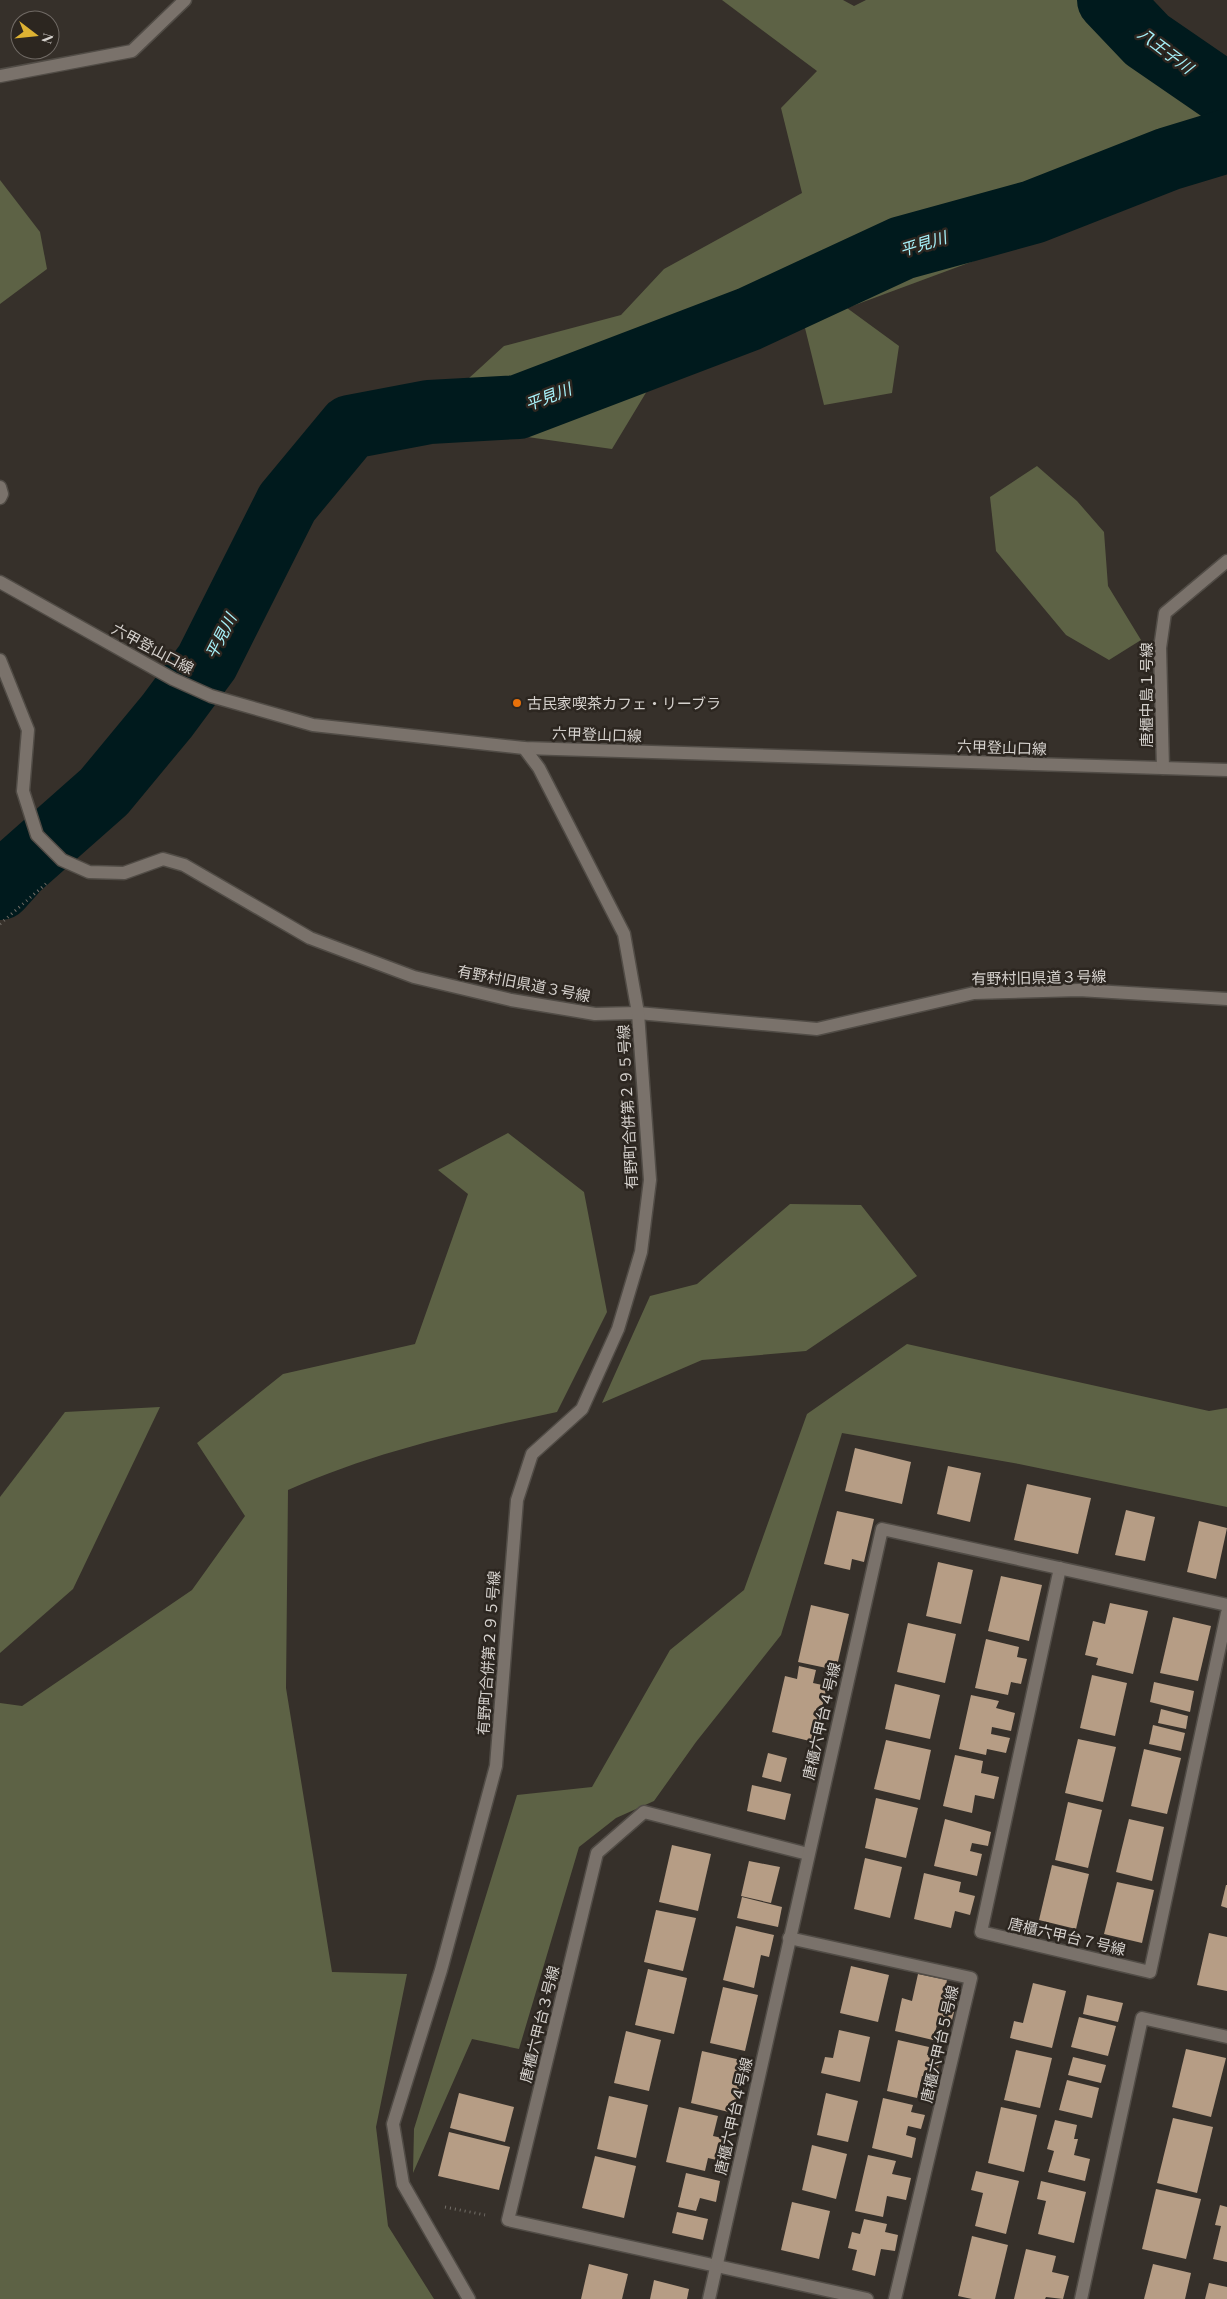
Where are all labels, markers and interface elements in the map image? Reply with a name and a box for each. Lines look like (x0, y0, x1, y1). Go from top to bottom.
north arrow (10, 10, 60, 60)
water label: 八王子川 (1134, 22, 1199, 79)
text: N (37, 31, 59, 46)
water label: 平見川 (897, 225, 951, 260)
water label: 平見川 (522, 377, 576, 414)
water label: 平見川 (200, 608, 241, 662)
street label: 六甲登山口線 (109, 618, 197, 678)
street label: 唐櫃中島１号線 (1136, 642, 1156, 748)
place label: 古民家喫茶カフェ・リーブラ (527, 693, 721, 713)
marker: 古民家喫茶カフェ・リーブラ (511, 697, 523, 709)
street label: 六甲登山口線 (552, 722, 642, 746)
street label: 六甲登山口線 (957, 735, 1047, 759)
street label: 有野村旧県道３号線 (456, 960, 592, 1006)
street label: 有野村旧県道３号線 (971, 966, 1107, 988)
street label: 有野町合併第２９５号線 (613, 1024, 641, 1190)
street label: 有野町合併第２９５号線 (472, 1570, 504, 1736)
street label: 唐櫃六甲台４号線 (798, 1660, 844, 1782)
street label: 唐櫃六甲台７号線 (1006, 1913, 1128, 1959)
street label: 唐櫃六甲台３号線 (515, 1963, 563, 2085)
street label: 唐櫃六甲台５号線 (916, 1983, 962, 2105)
street label: 唐櫃六甲台４号線 (710, 2055, 756, 2177)

